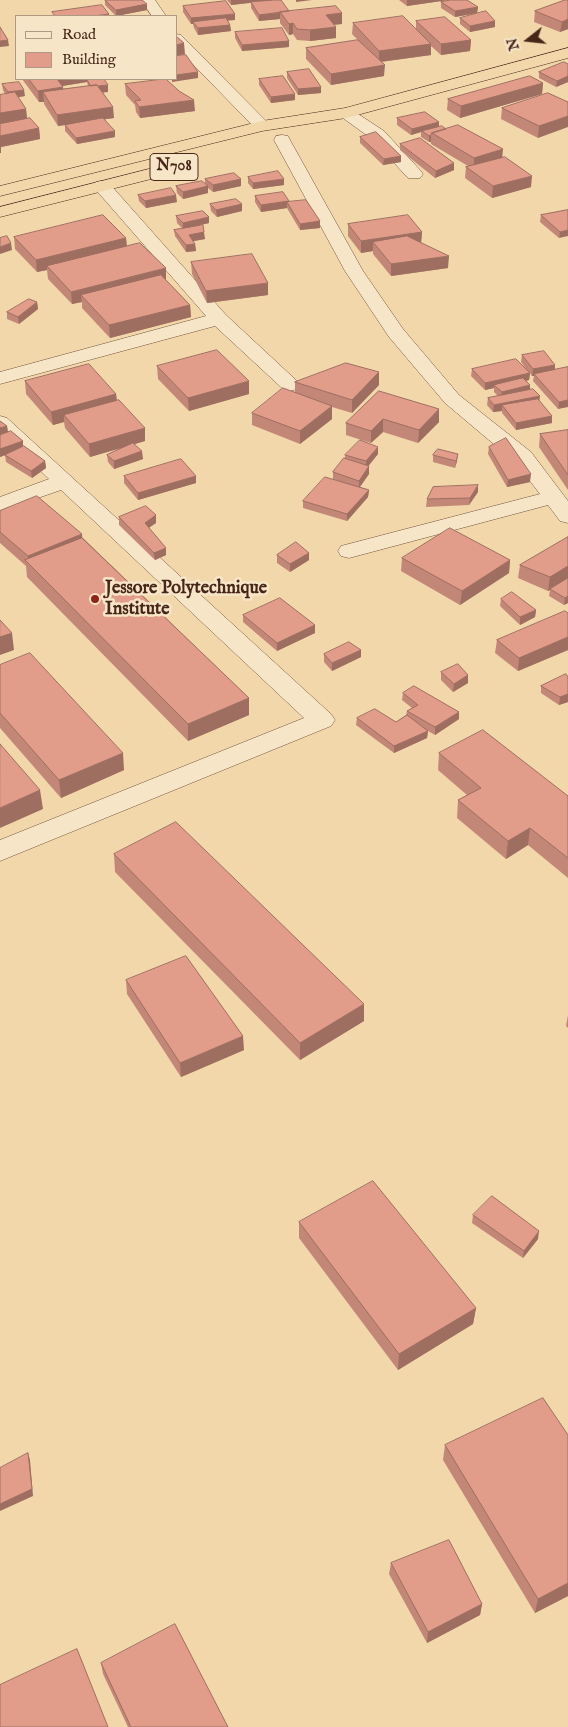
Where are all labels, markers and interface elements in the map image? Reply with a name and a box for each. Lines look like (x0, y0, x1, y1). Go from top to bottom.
legend (15, 15, 178, 80)
north arrow (503, 15, 553, 65)
text: Road (62, 25, 96, 44)
text: N (503, 36, 524, 52)
text: Building (62, 50, 116, 69)
road number: N708 (150, 154, 198, 180)
place label: Jessore Polytechnique Institute (105, 578, 267, 620)
marker: Jessore Polytechnique Institute (89, 593, 101, 605)

